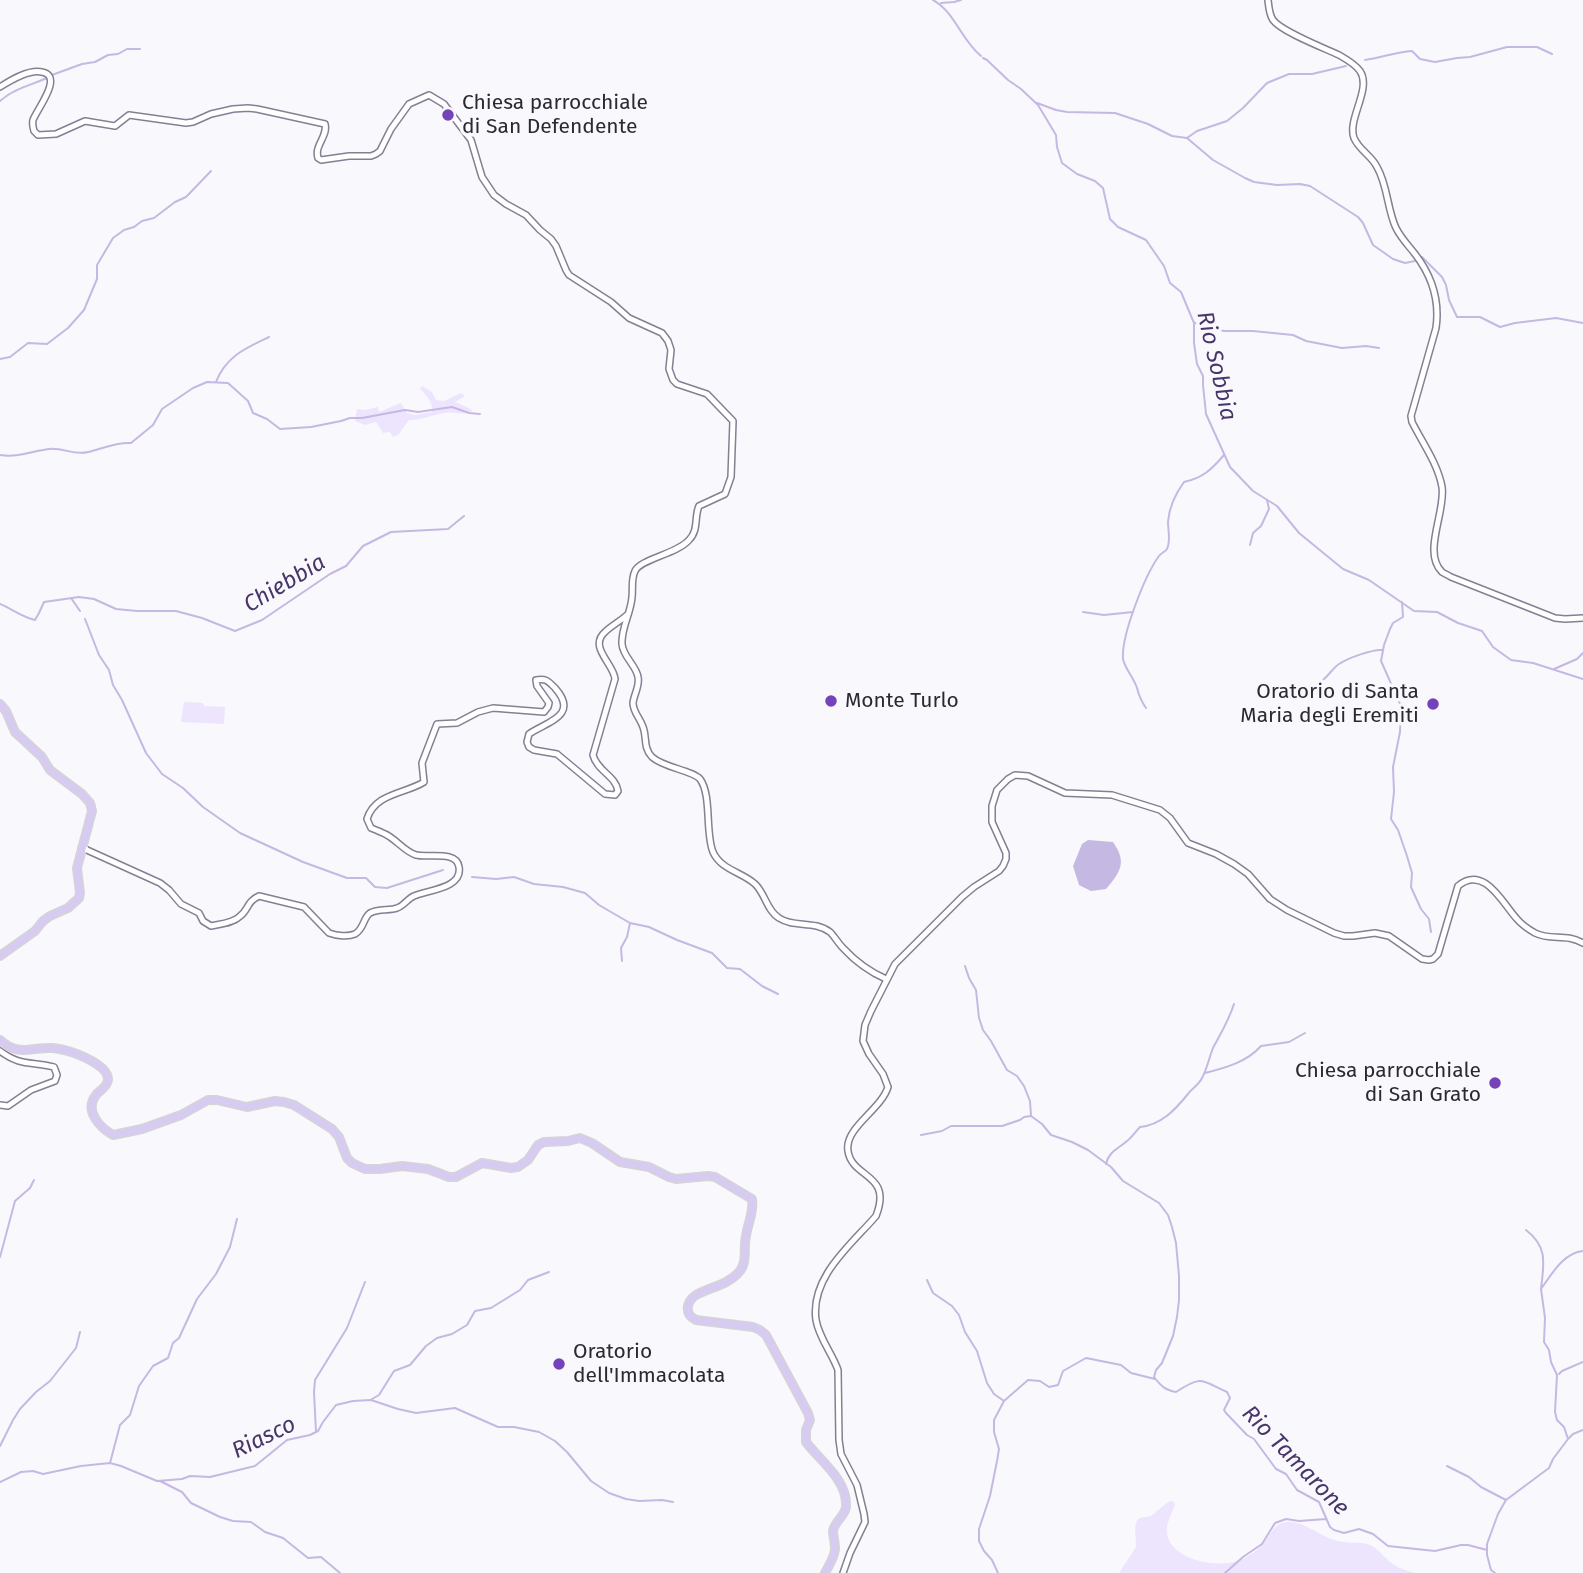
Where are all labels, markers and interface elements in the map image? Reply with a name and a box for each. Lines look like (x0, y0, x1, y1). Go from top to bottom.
place label: Chiesa parrocchiale di San Defendente (462, 90, 648, 140)
marker: Chiesa parrocchiale di San Defendente (440, 107, 456, 123)
water label: Rio Sobbia (1190, 309, 1242, 423)
water label: Chiebbia (239, 549, 331, 619)
place label: Oratorio di Santa Maria degli Eremiti (1240, 679, 1419, 729)
place label: Monte Turlo (845, 688, 959, 714)
marker: Monte Turlo (823, 693, 839, 709)
marker: Oratorio di Santa Maria degli Eremiti (1425, 696, 1441, 712)
place label: Chiesa parrocchiale di San Grato (1295, 1058, 1481, 1108)
marker: Chiesa parrocchiale di San Grato (1487, 1075, 1503, 1091)
place label: Oratorio dell'Immacolata (573, 1339, 725, 1389)
marker: Oratorio dell'Immacolata (551, 1356, 567, 1372)
water label: Rio Tamarone (1236, 1400, 1354, 1522)
water label: Riasco (228, 1411, 300, 1465)

